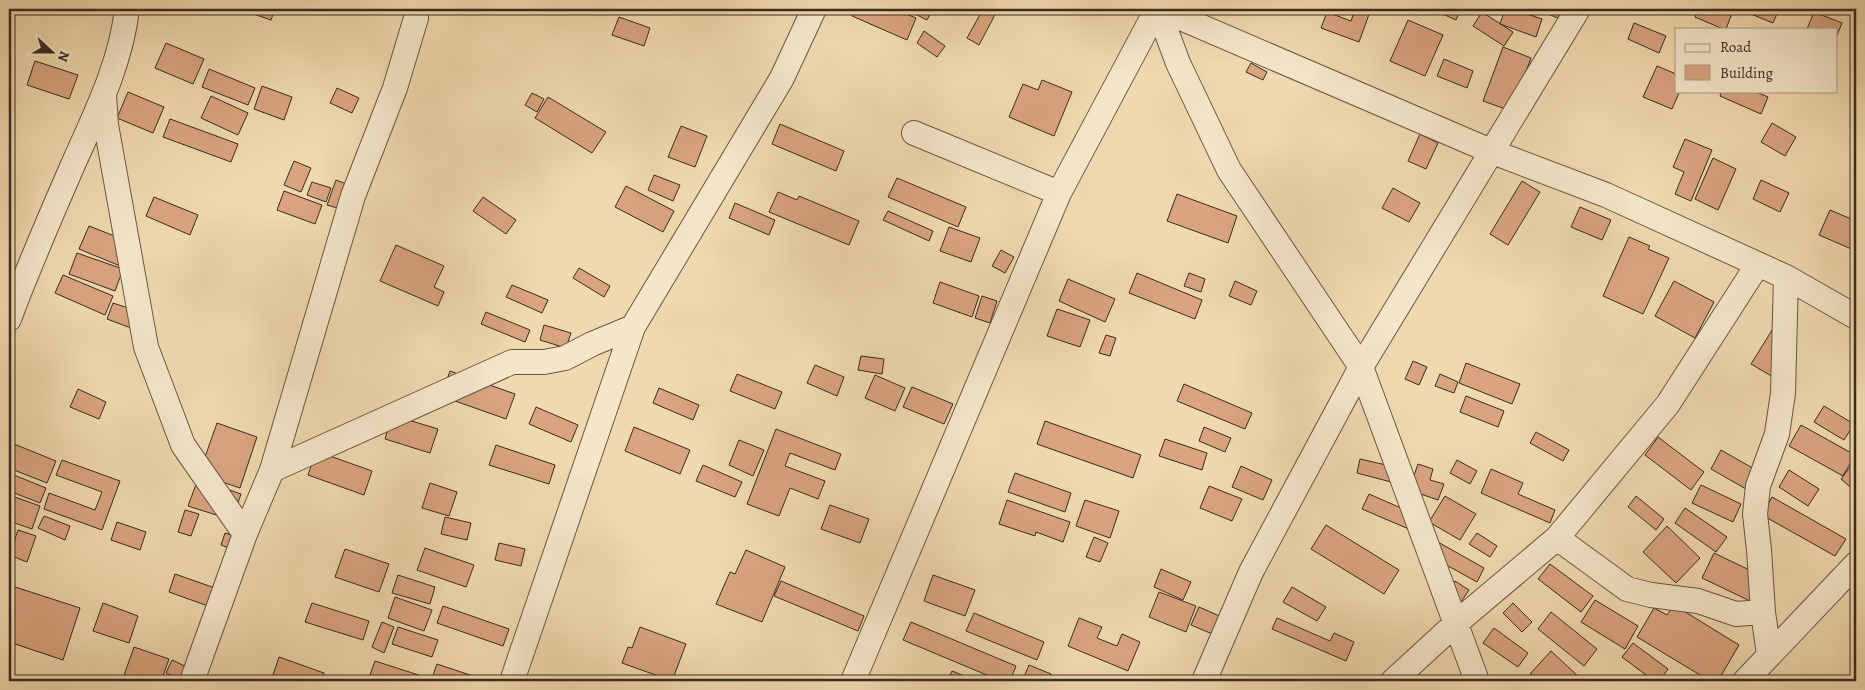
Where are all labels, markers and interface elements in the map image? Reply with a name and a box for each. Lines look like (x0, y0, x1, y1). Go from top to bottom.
north arrow (28, 28, 78, 78)
legend (1675, 28, 1838, 92)
text: Road (1720, 37, 1752, 57)
text: N (53, 48, 74, 65)
text: Building (1720, 63, 1773, 83)

